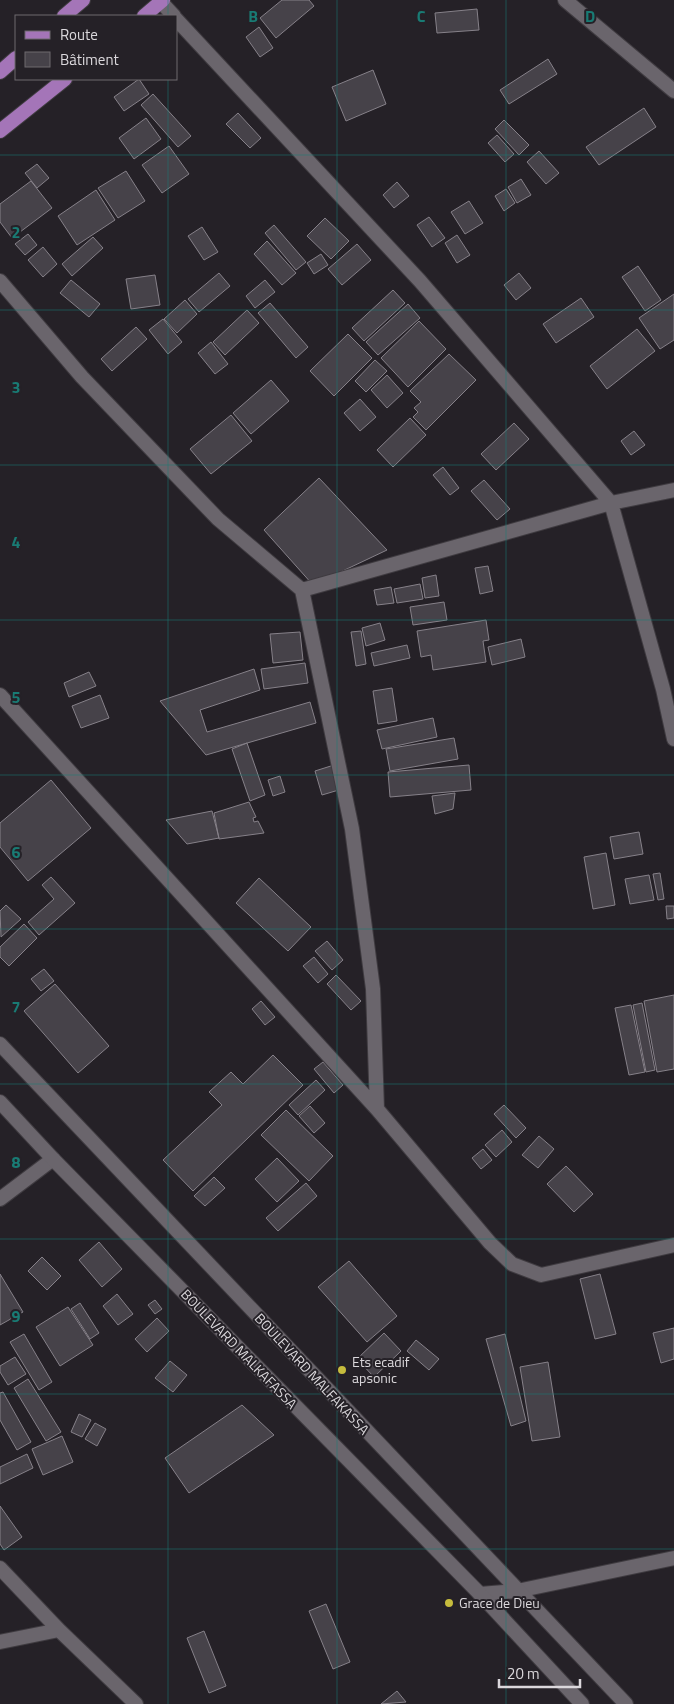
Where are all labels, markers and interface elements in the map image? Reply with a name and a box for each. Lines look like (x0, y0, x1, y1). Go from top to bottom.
text: B (248, 4, 258, 28)
text: C (417, 4, 426, 28)
text: D (585, 4, 595, 28)
legend (15, 15, 178, 80)
text: Route (60, 23, 98, 46)
text: Bâtiment (60, 48, 119, 71)
text: 2 (12, 220, 20, 244)
text: 3 (12, 375, 20, 399)
text: 4 (12, 530, 21, 554)
text: 5 (12, 685, 21, 709)
text: 6 (12, 840, 21, 864)
text: 7 (12, 995, 20, 1019)
text: 8 (12, 1150, 21, 1174)
street label: BOULEVARD MALKAFASSA (176, 1284, 303, 1414)
text: 9 (12, 1304, 21, 1328)
street label: BOULEVARD MALFAKASSA (250, 1308, 375, 1440)
place label: Ets ecadif apsonic (352, 1351, 410, 1388)
marker: Ets ecadif apsonic (336, 1364, 348, 1376)
place label: Grace de Dieu (459, 1592, 540, 1613)
marker: Grace de Dieu (443, 1597, 455, 1609)
scale bar (499, 1656, 580, 1688)
text: 20 m (507, 1662, 540, 1685)

